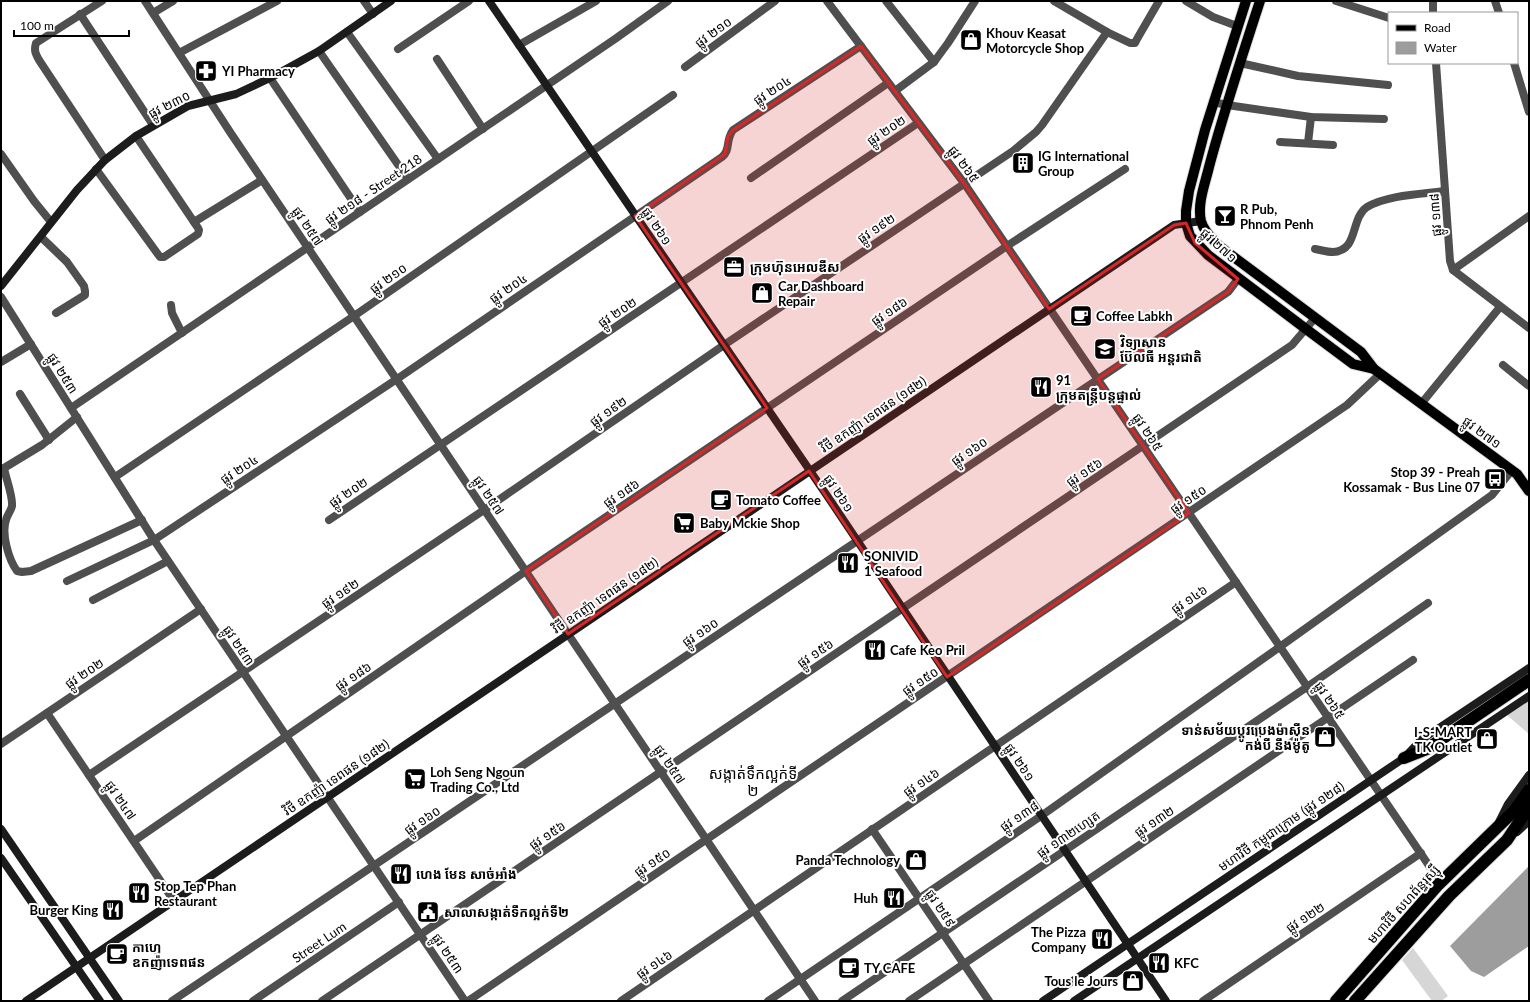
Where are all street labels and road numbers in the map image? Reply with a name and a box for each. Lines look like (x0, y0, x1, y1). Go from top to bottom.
street label: ផ្លូវ ២១០ (691, 13, 737, 54)
street label: ផ្លូវ ២០៤ (750, 72, 796, 111)
street label: ផ្លូវ ២៣០ (145, 87, 194, 125)
street label: ផ្លូវ ២០២ (863, 111, 911, 152)
street label: ផ្លូវ ២៦៥ (942, 142, 983, 188)
street label: ផ្លូវ ២១៨ - Street 218 (321, 151, 427, 231)
street label: ផ្លូវ ១៣៨ (1426, 192, 1448, 237)
street label: ផ្លូវ ២៥៧ (286, 203, 327, 251)
street label: ផ្លូវ ២៦១ (635, 204, 675, 250)
street label: ផ្លូវ ១៩២ (854, 210, 900, 250)
street label: ផ្លូវ ២៧១ (1195, 224, 1241, 269)
street label: ផ្លូវ ២១០ (366, 259, 412, 300)
street label: ផ្លូវ ២០៤ (486, 270, 532, 310)
street label: ផ្លូវ ២០២ (594, 293, 642, 334)
street label: ផ្លូវ ១៨៦ (868, 293, 912, 332)
street label: ផ្លូវ ២៥៣ (41, 350, 82, 398)
street label: វិថី ឧកញ៉ា ទេពផន (១៨២) (816, 372, 930, 457)
street label: ផ្លូវ ១៩២ (586, 392, 632, 433)
street label: ផ្លូវ ២៦៥ (1126, 410, 1166, 456)
street label: ផ្លូវ ២៧១ (1457, 413, 1505, 455)
street label: ផ្លូវ ១៦០ (948, 433, 992, 472)
street label: ផ្លូវ ២០៤ (217, 451, 263, 490)
street label: ផ្លូវ ១៥៦ (1063, 454, 1107, 493)
street label: ផ្លូវ ២៦១ (817, 471, 857, 517)
street label: ផ្លូវ ២៥៧ (467, 472, 508, 520)
street label: ផ្លូវ ២០២ (325, 473, 373, 514)
street label: ផ្លូវ ១៨៦ (600, 475, 644, 514)
street label: ផ្លូវ ១៥០ (1167, 481, 1211, 520)
street label: វិថី ឧកញ៉ា ទេពផន (១៨២) (548, 553, 662, 638)
street label: ផ្លូវ ១៩២ (318, 575, 364, 615)
street label: ផ្លូវ ១៤៦ (1168, 581, 1212, 620)
street label: ផ្លូវ ១៦០ (679, 614, 723, 653)
street label: ផ្លូវ ២៥៣ (217, 622, 258, 670)
street label: ផ្លូវ ១៥៦ (794, 635, 838, 674)
street label: ផ្លូវ ២០២ (61, 654, 109, 695)
street label: ផ្លូវ ១៨៦ (332, 658, 376, 697)
street label: ផ្លូវ ១៥០ (899, 663, 943, 702)
street label: ផ្លូវ ២៦៥ (1308, 678, 1348, 724)
street label: វិថី ឧកញ៉ា ទេពផន (១៨២) (279, 735, 393, 820)
street label: ផ្លូវ ២៦១ (998, 740, 1038, 786)
street label: ផ្លូវ ២៥៧ (648, 741, 689, 789)
street label: ផ្លូវ ១៤៦ (900, 764, 944, 803)
street label: ផ្លូវ ២៤៧ (99, 777, 140, 825)
street label: មហាវិថី កម្ពុជាក្រោម (ផ្លូវ ១២៨) (1215, 778, 1349, 877)
street label: ផ្លូវ ១៣៨ (996, 797, 1044, 838)
street label: ផ្លូវ ១៦០ (401, 802, 445, 841)
street label: ផ្លូវ ១៣២ (1131, 802, 1179, 843)
street label: ផ្លូវ ១៣២ហ្សេត (1033, 807, 1105, 864)
street label: ផ្លូវ ១៥៦ (526, 817, 570, 856)
street label: ផ្លូវ ១៥០ (631, 844, 675, 883)
street label: មហាវិថី សហព័ន្ធរុស្ស៊ី (1363, 861, 1445, 949)
street label: ផ្លូវ ២៥៩ (919, 886, 959, 932)
street label: ផ្លូវ ១២២ (1282, 898, 1330, 939)
street label: Street Lum (289, 918, 349, 966)
street label: ផ្លូវ ២៥៣ (426, 930, 467, 978)
street label: ផ្លូវ ១៤៦ (633, 946, 677, 985)

